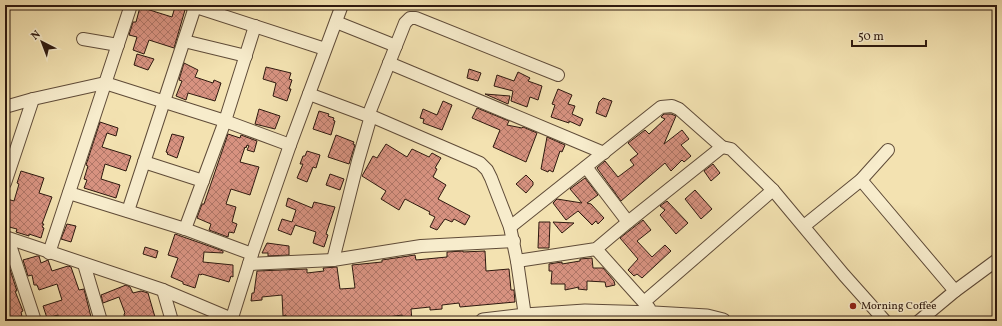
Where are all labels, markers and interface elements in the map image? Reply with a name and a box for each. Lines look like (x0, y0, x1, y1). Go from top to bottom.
north arrow (22, 22, 62, 62)
scale bar (852, 22, 926, 48)
text: N (28, 27, 44, 44)
text: 50 m (858, 29, 884, 45)
place label: Morning Coffee (861, 299, 937, 314)
marker: Morning Coffee (848, 301, 858, 311)

